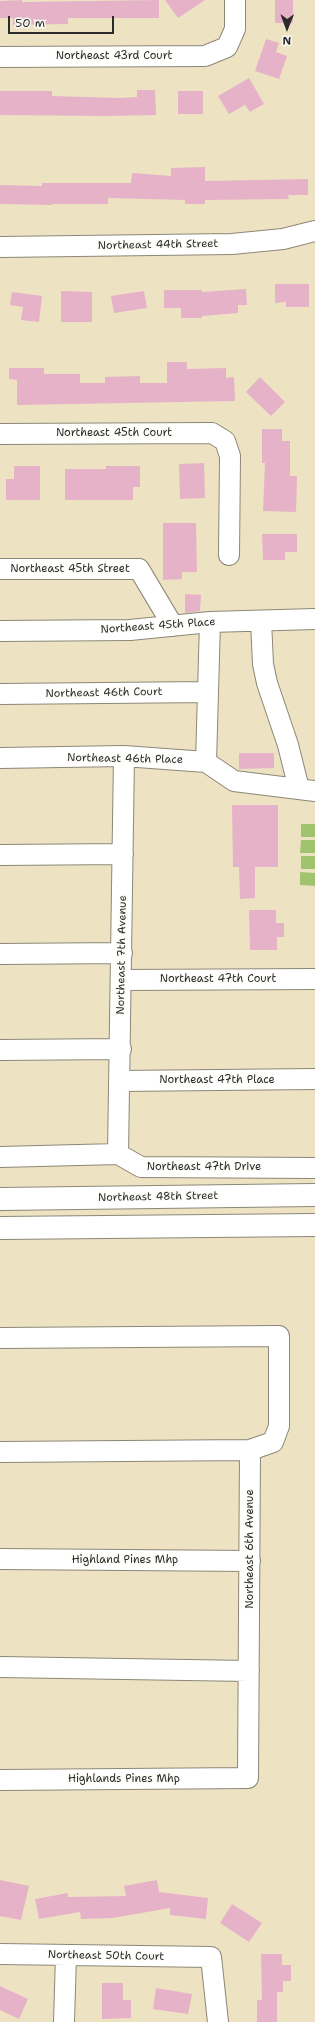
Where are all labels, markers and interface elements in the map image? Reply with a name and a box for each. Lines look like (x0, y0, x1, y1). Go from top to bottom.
scale bar (10, 8, 116, 34)
north arrow (267, 8, 307, 48)
text: 50 m (15, 15, 45, 31)
text: N (282, 33, 291, 48)
street label: Northeast 43rd Court (56, 49, 172, 63)
street label: Northeast 44th Street (98, 237, 218, 253)
street label: Northeast 45th Court (56, 426, 172, 440)
street label: Northeast 45th Street (10, 562, 130, 576)
street label: Northeast 45th Place (100, 615, 216, 637)
street label: Northeast 46th Court (45, 685, 163, 701)
street label: Northeast 46th Place (67, 751, 183, 767)
street label: Northeast 7th Avenue (114, 895, 130, 1015)
street label: Northeast 47th Court (160, 972, 276, 986)
street label: Northeast 47th Place (159, 1073, 275, 1087)
street label: Northeast 47th Drive (147, 1160, 261, 1174)
street label: Northeast 48th Street (98, 1189, 218, 1205)
street label: Northeast 6th Avenue (243, 1489, 257, 1609)
street label: Highland Pines Mhp (72, 1553, 178, 1567)
street label: Highlands Pines Mhp (68, 1772, 180, 1786)
street label: Northeast 50th Court (48, 1948, 164, 1964)

